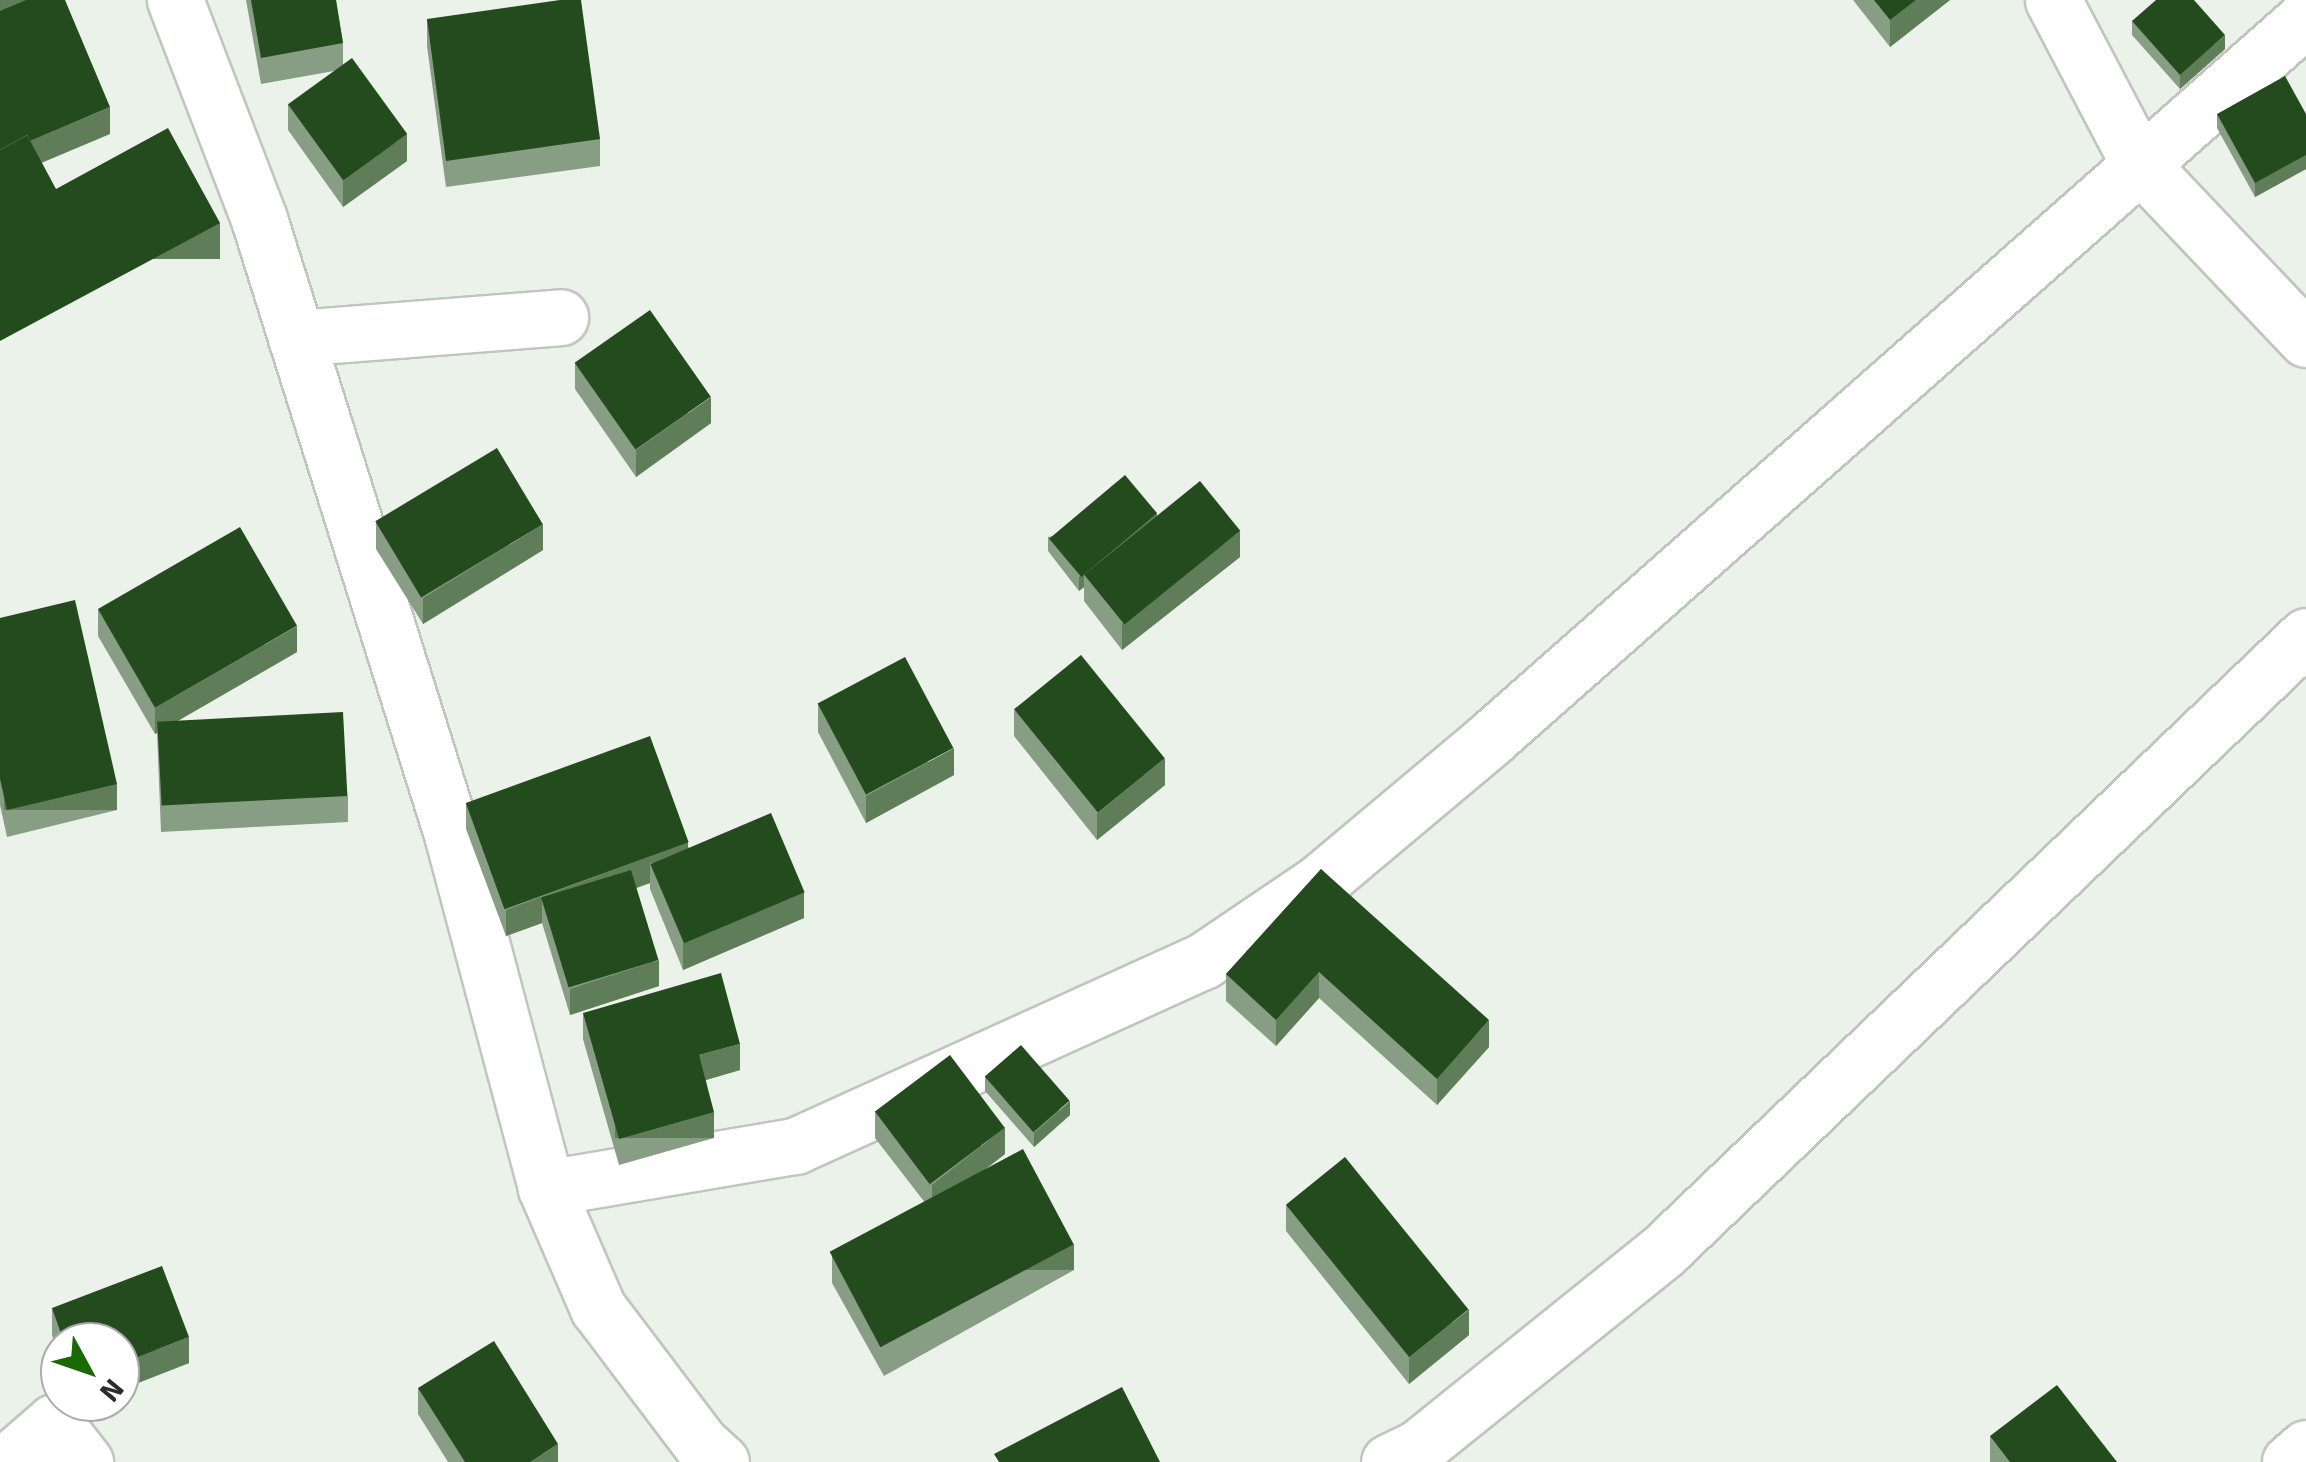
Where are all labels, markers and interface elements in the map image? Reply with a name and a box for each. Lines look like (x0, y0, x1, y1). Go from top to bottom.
north arrow (40, 1322, 140, 1422)
text: N (92, 1372, 131, 1408)

